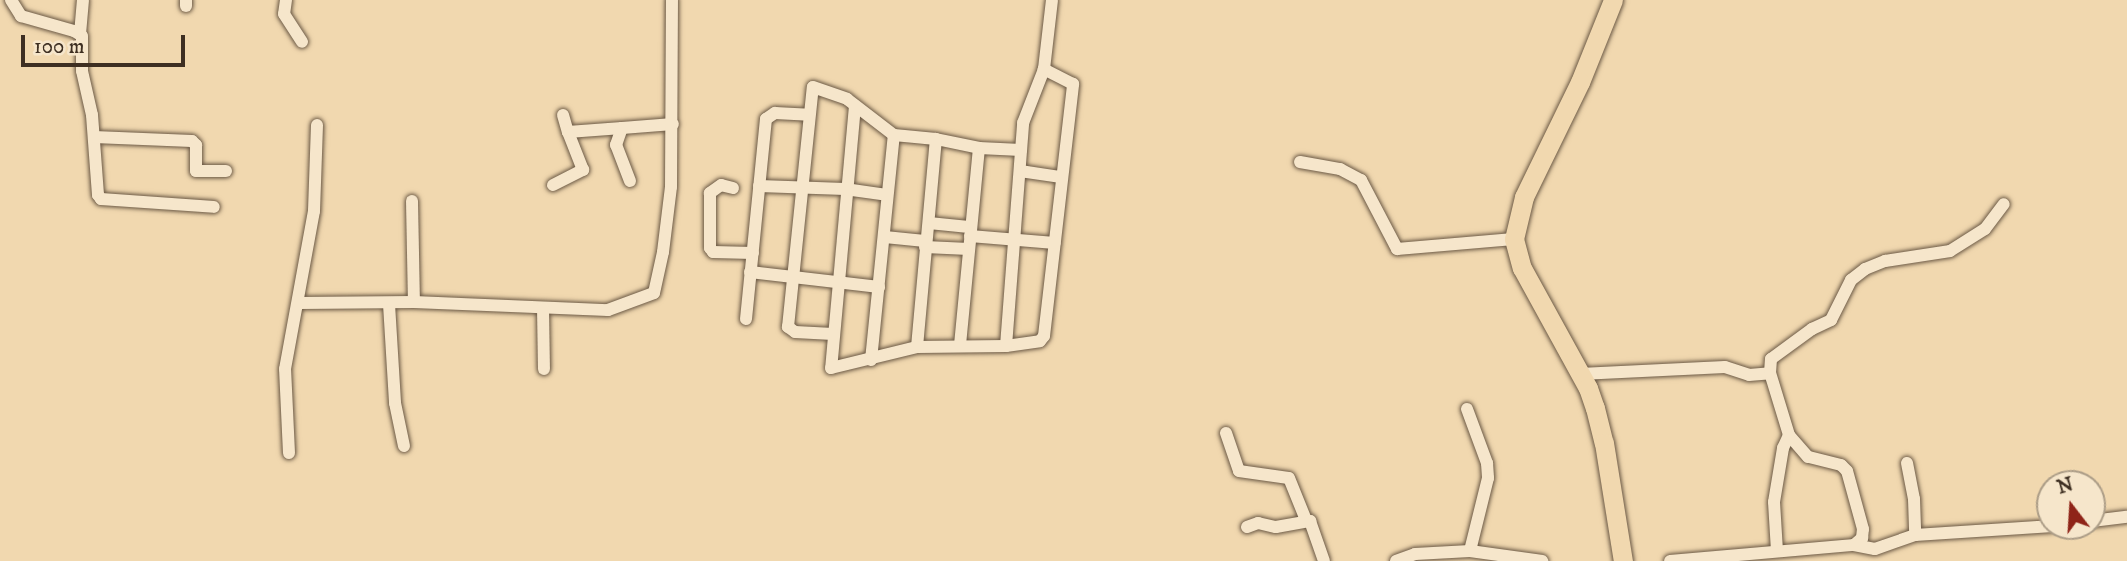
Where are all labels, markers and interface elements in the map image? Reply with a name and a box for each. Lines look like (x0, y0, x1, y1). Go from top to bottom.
scale bar (24, 21, 189, 65)
text: 100 m (34, 34, 85, 60)
north arrow (2036, 470, 2106, 540)
text: N (2054, 473, 2076, 500)

